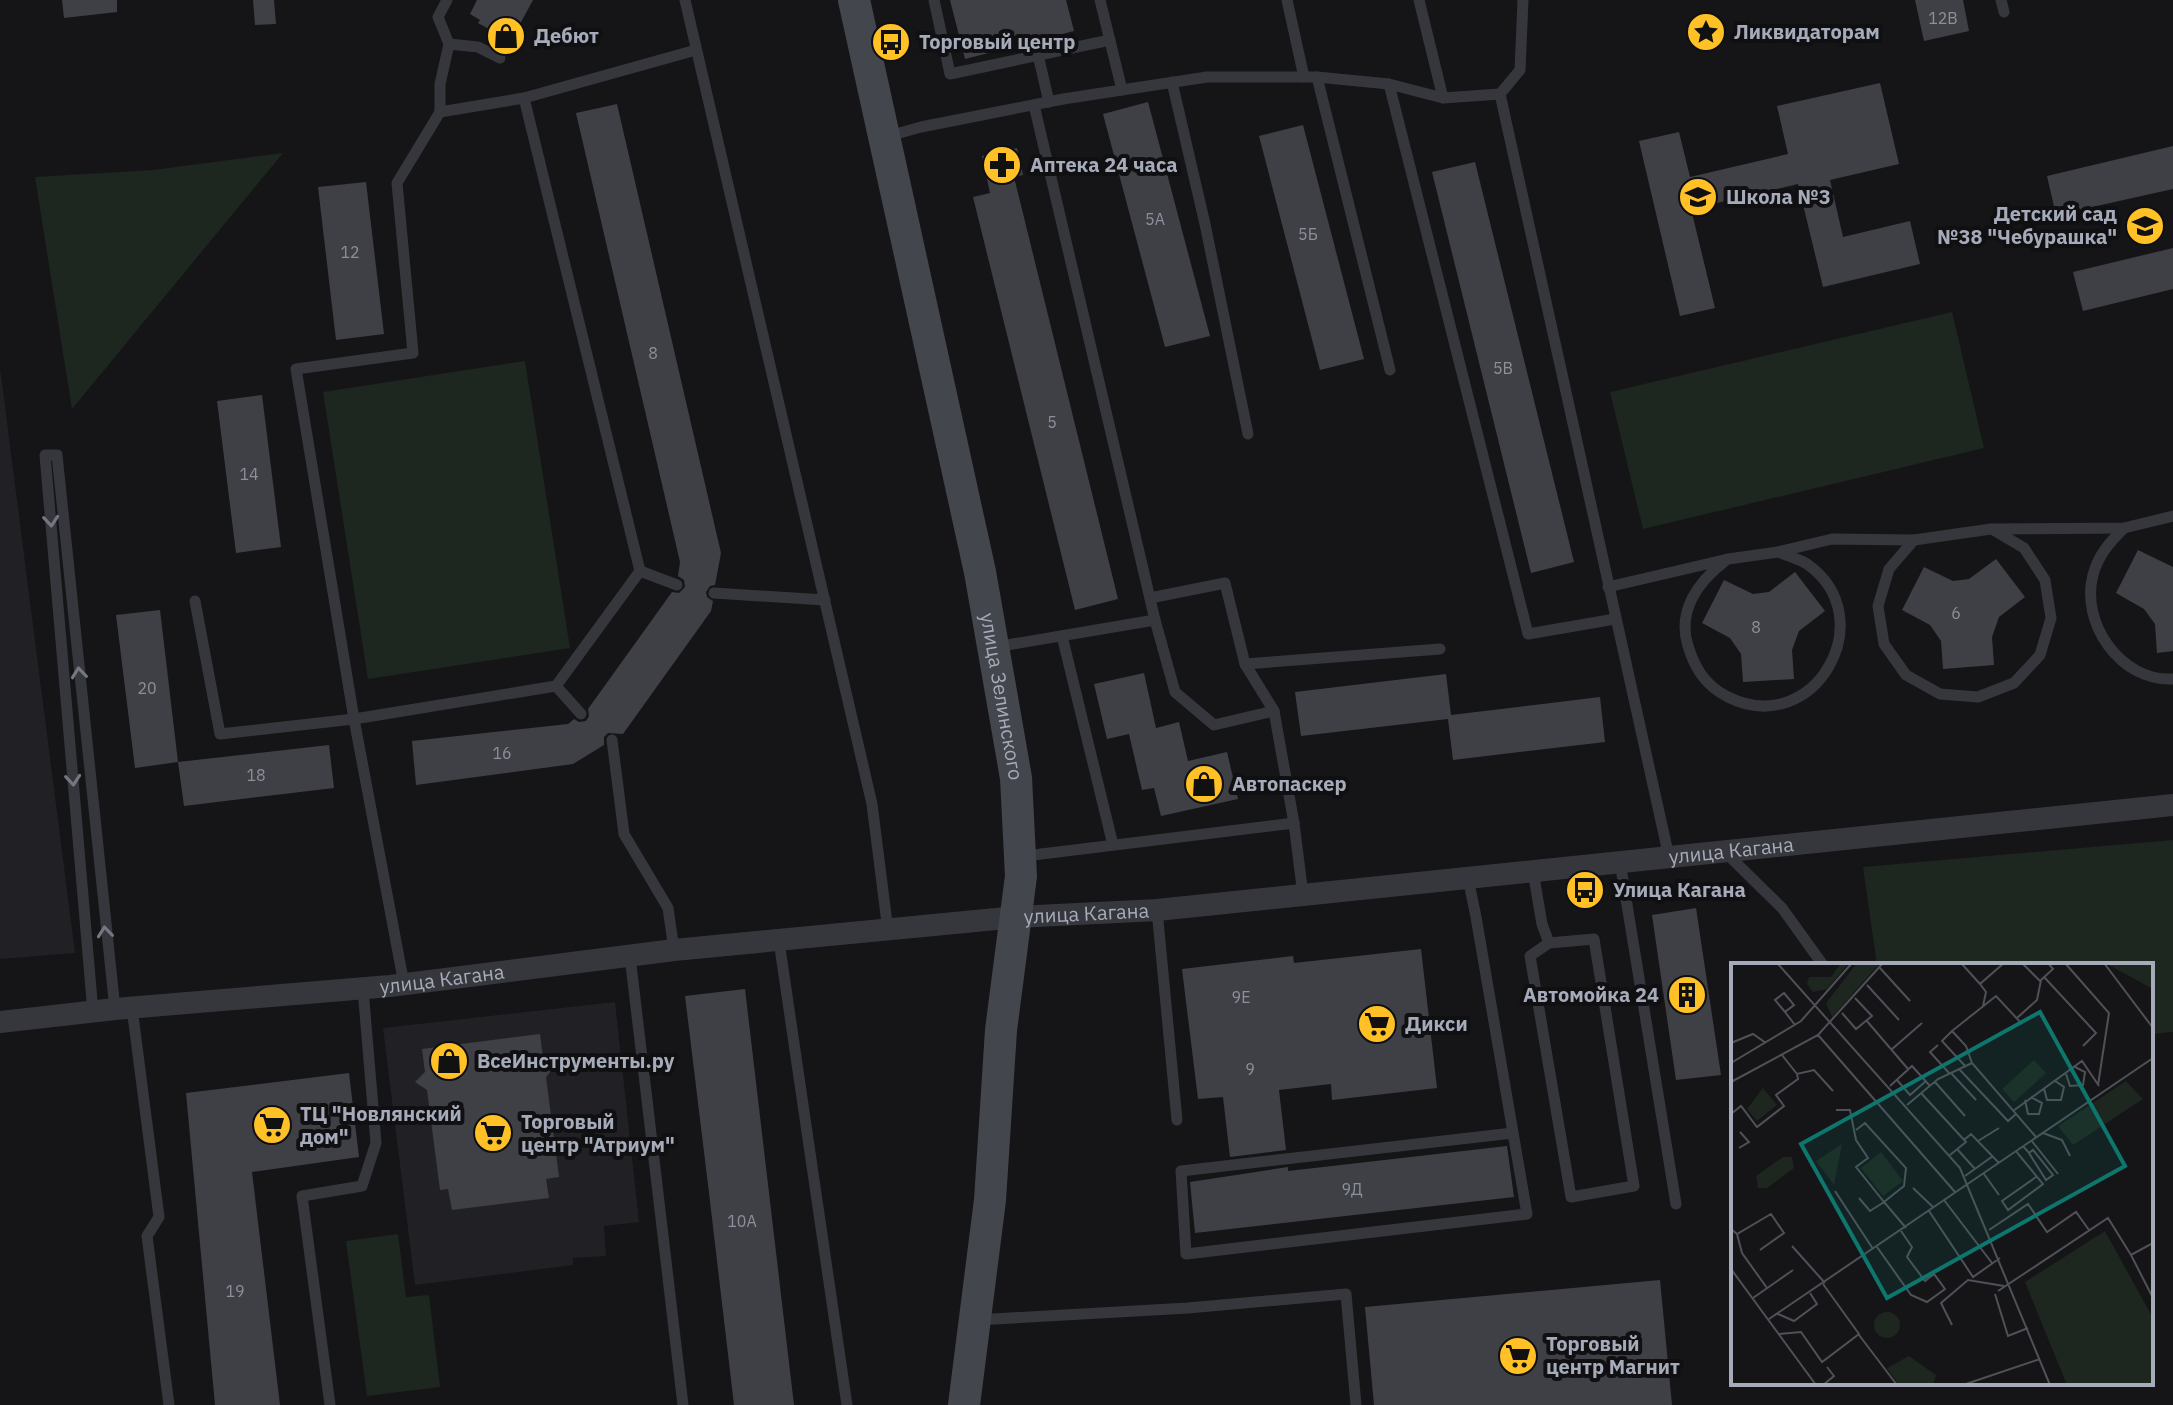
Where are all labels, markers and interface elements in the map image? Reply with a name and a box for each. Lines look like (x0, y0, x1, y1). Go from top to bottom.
house number: 12В (1928, 8, 1958, 28)
place icon: Ликвидаторам (1685, 11, 1727, 53)
shop icon: Дебют (485, 15, 527, 57)
place label: Ликвидаторам (1734, 18, 1880, 45)
bus stop icon: Торговый центр (870, 21, 912, 63)
place label: Дебют (534, 22, 599, 49)
place label: Торговый центр (919, 28, 1075, 55)
pharmacy icon: Аптека 24 часа (981, 144, 1023, 186)
place label: Аптека 24 часа (1030, 151, 1178, 178)
school or university icon: Школа №3 (1677, 176, 1719, 218)
place label: Школа №3 (1726, 183, 1831, 210)
place label: Детский сад №38 "Чебурашка" (1937, 200, 2117, 250)
school or university icon: Детский сад №38 "Чебурашка" (2124, 205, 2166, 247)
house number: 5А (1145, 209, 1165, 229)
house number: 5Б (1298, 224, 1318, 244)
house number: 12 (340, 242, 360, 262)
house number: 8 (648, 343, 658, 363)
house number: 5В (1493, 358, 1513, 378)
house number: 5 (1047, 412, 1057, 432)
house number: 14 (239, 464, 259, 484)
one-way arrow (42, 515, 59, 528)
house number: 6 (1951, 603, 1961, 623)
street label: улица Зелинского (974, 611, 1030, 782)
house number: 8 (1751, 617, 1761, 637)
one-way arrow (71, 666, 88, 679)
house number: 20 (137, 678, 157, 698)
house number: 16 (492, 743, 512, 763)
shop icon: Автопаскер (1183, 763, 1225, 805)
house number: 18 (246, 765, 266, 785)
place label: Автопаскер (1232, 770, 1347, 797)
one-way arrow (64, 774, 81, 787)
street label: улица Кагана (1667, 830, 1795, 870)
bus stop icon: Улица Кагана (1564, 869, 1606, 911)
place label: Улица Кагана (1613, 876, 1746, 903)
street label: улица Кагана (1023, 896, 1150, 930)
one-way arrow (97, 925, 114, 938)
street label: улица Кагана (378, 958, 506, 1000)
inset map (1731, 963, 2153, 1385)
building icon: Автомойка 24 (1666, 974, 1708, 1016)
place label: Автомойка 24 (1523, 981, 1659, 1008)
house number: 9Е (1232, 987, 1250, 1007)
supermarket icon: Дикси (1356, 1003, 1398, 1045)
place label: Дикси (1405, 1010, 1468, 1037)
shop icon: ВсеИнструменты.ру (428, 1040, 470, 1082)
place label: ВсеИнструменты.ру (477, 1047, 675, 1074)
house number: 9 (1245, 1059, 1255, 1079)
place label: ТЦ "Новлянский дом" (300, 1100, 462, 1150)
supermarket icon: ТЦ "Новлянский дом" (251, 1104, 293, 1146)
place label: Торговый центр "Атриум" (521, 1108, 675, 1158)
supermarket icon: Торговый центр "Атриум" (472, 1112, 514, 1154)
house number: 9Д (1341, 1179, 1363, 1199)
house number: 10А (727, 1211, 757, 1231)
house number: 19 (225, 1281, 245, 1301)
place label: Торговый центр Магнит (1546, 1330, 1680, 1380)
supermarket icon: Торговый центр Магнит (1497, 1335, 1539, 1377)

